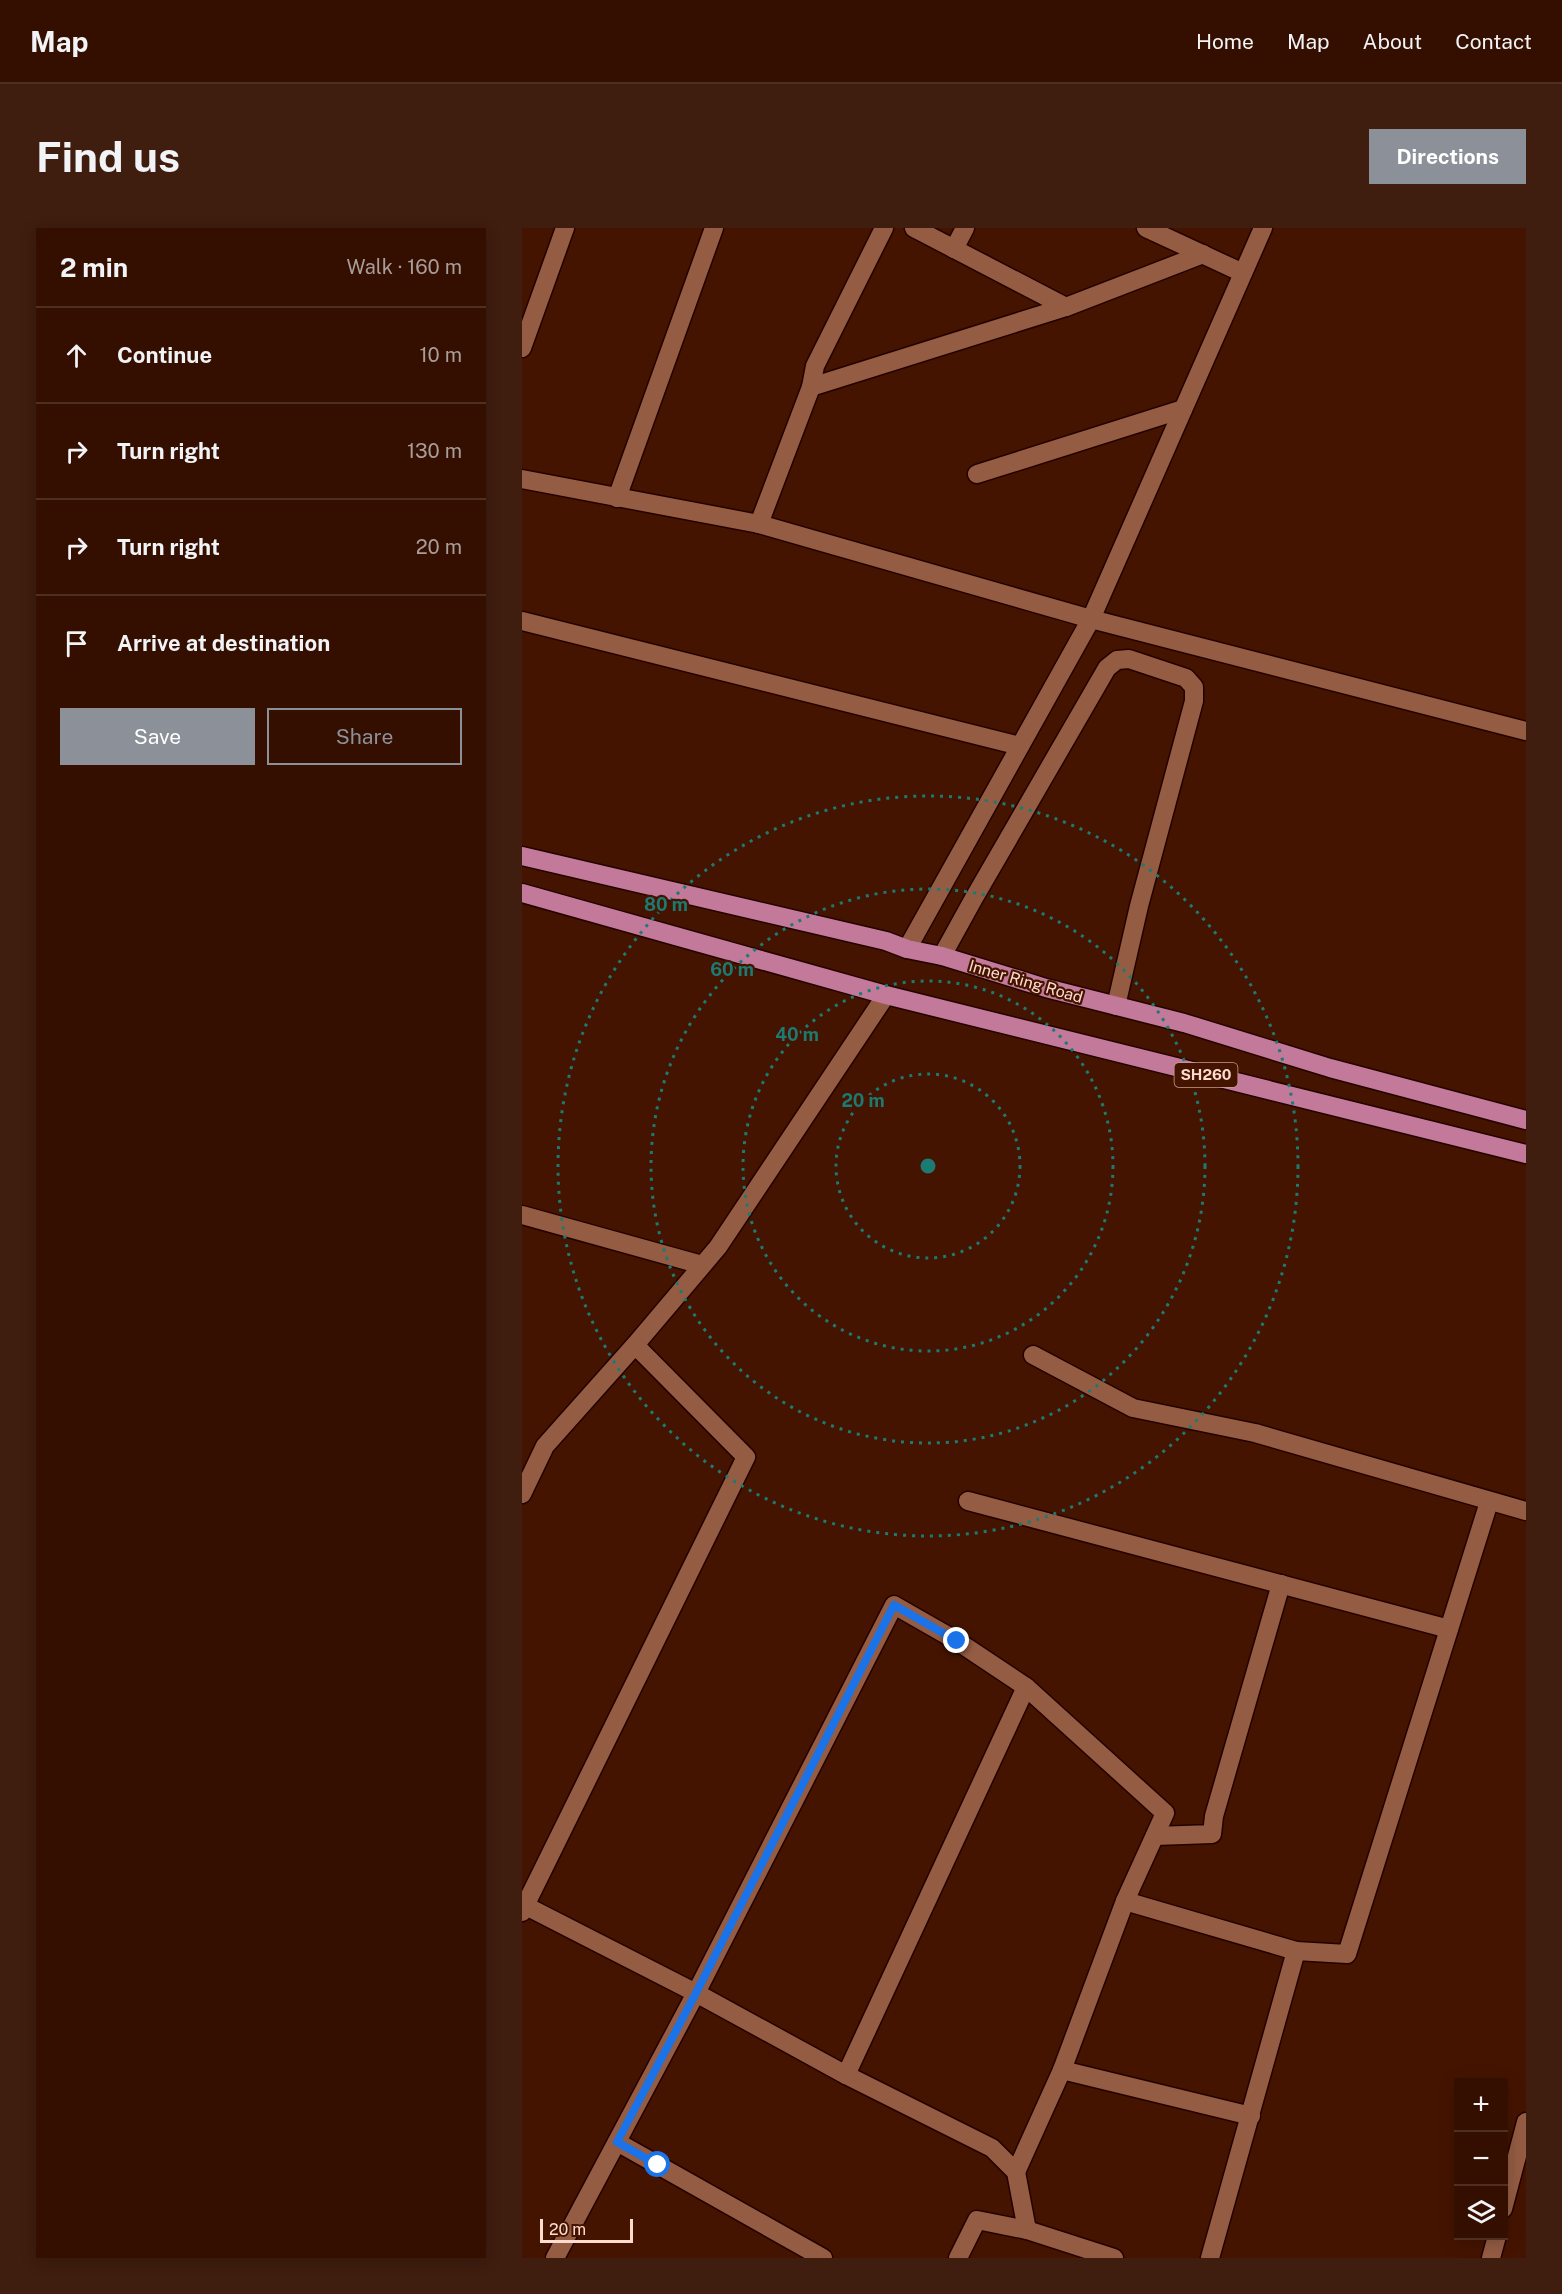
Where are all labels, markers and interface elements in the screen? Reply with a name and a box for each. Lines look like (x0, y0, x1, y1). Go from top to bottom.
text: Map (30, 25, 89, 58)
text: Home (1196, 29, 1254, 54)
text: Map (1287, 29, 1330, 54)
text: About (1363, 29, 1422, 54)
text: Contact (1455, 29, 1532, 54)
button: Directions (1369, 129, 1526, 184)
text: Find us (36, 132, 180, 181)
text: 2 min (60, 252, 128, 283)
text: Walk · 160 m (347, 255, 462, 279)
icon: ahead (60, 339, 93, 372)
text: Continue (117, 342, 212, 368)
text: 10 m (419, 343, 462, 367)
icon: right (60, 435, 93, 468)
text: Turn right (117, 438, 220, 464)
text: 130 m (407, 439, 462, 463)
icon: right (60, 531, 93, 564)
text: Turn right (117, 534, 220, 560)
text: 20 m (416, 535, 462, 559)
icon: arrive (60, 627, 93, 660)
text: Arrive at destination (117, 630, 330, 656)
button: Save (60, 708, 255, 765)
button: Share (267, 708, 462, 765)
text: 80 m (644, 894, 688, 915)
street label: Inner Ring Road (967, 956, 1085, 1007)
text: 60 m (710, 959, 754, 980)
text: 40 m (775, 1024, 819, 1045)
road number: SH260 (1174, 1063, 1238, 1087)
text: 20 m (841, 1090, 885, 1111)
centre of rings (918, 1156, 938, 1176)
route end (943, 1627, 969, 1653)
map controls (1454, 2078, 1508, 2240)
button: + (1454, 2078, 1508, 2132)
button: − (1454, 2132, 1508, 2186)
route start (644, 2151, 670, 2177)
button: layers (1454, 2186, 1508, 2240)
scale bar (540, 2216, 633, 2244)
text: 20 m (549, 2220, 586, 2239)

